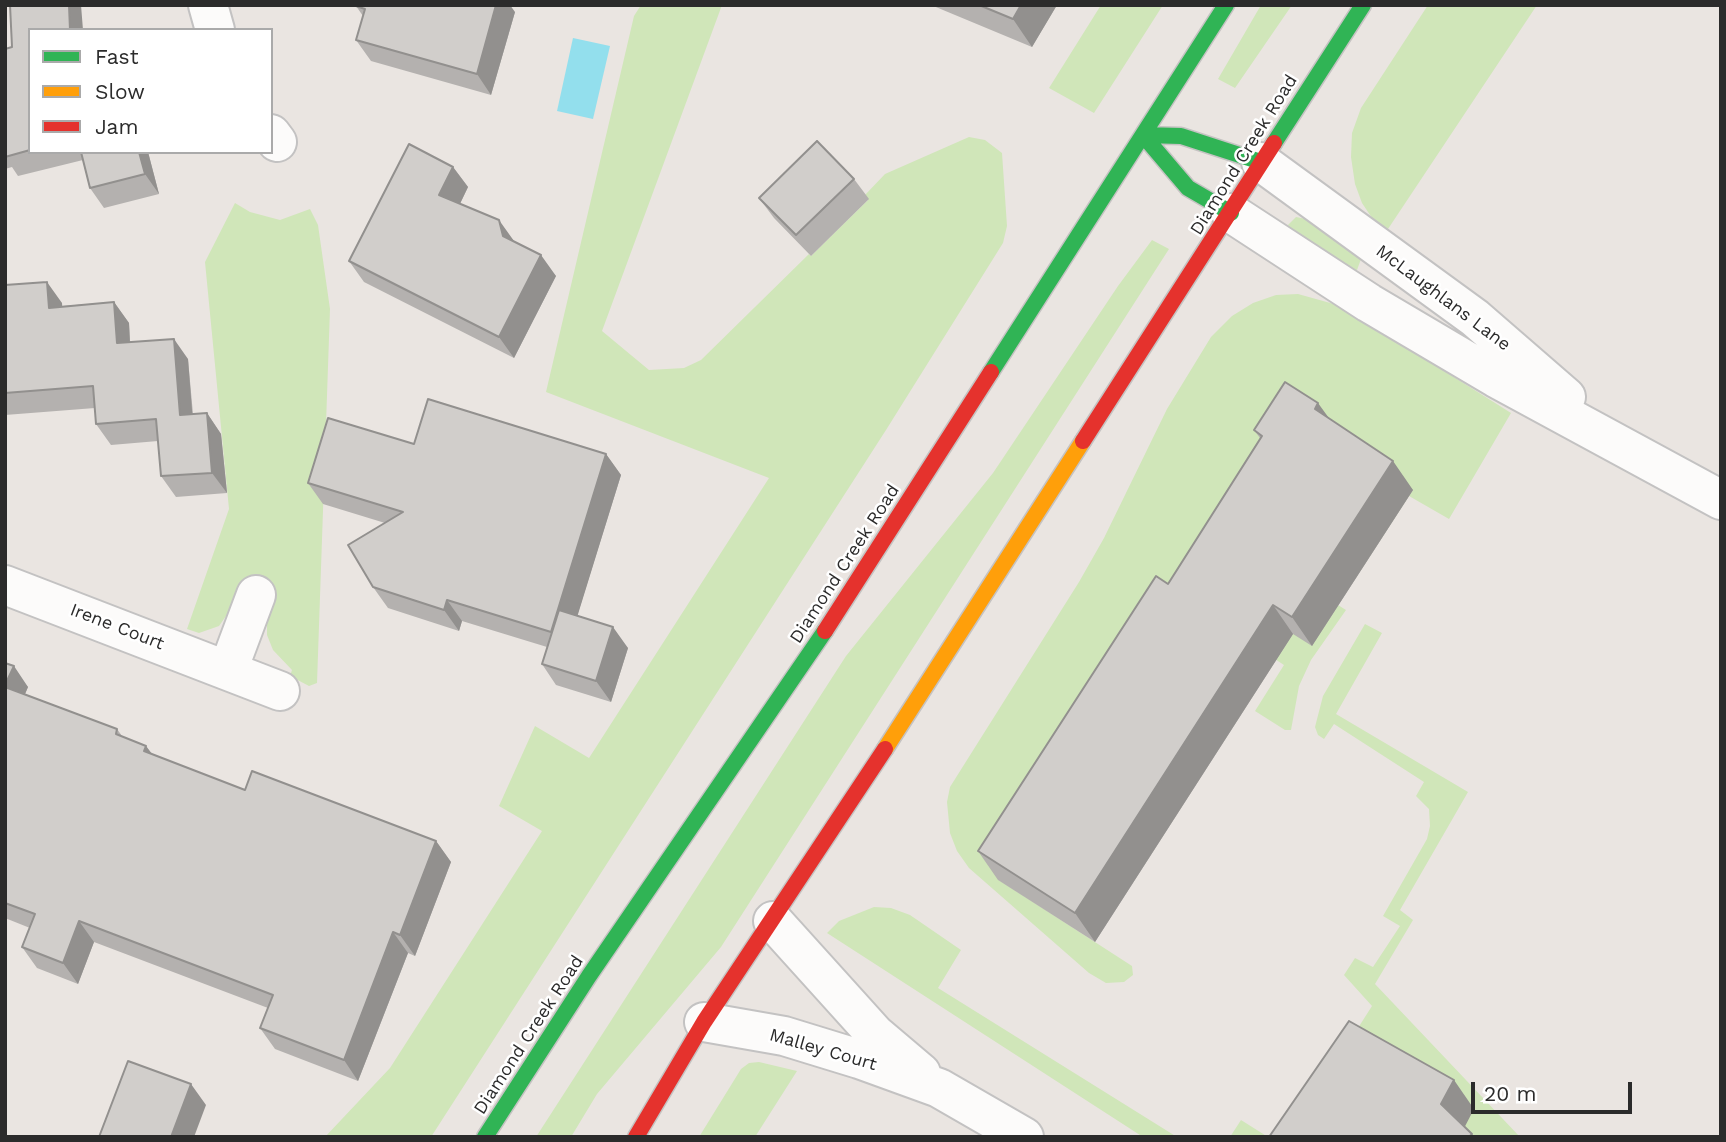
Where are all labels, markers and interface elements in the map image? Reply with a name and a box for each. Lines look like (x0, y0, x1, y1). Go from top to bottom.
legend (28, 28, 273, 154)
text: Fast (95, 44, 139, 69)
street label: Diamond Creek Road (1186, 71, 1302, 239)
text: Slow (95, 79, 145, 104)
text: Jam (95, 114, 138, 139)
street label: McLaughlans Lane (1371, 240, 1515, 356)
street label: Diamond Creek Road (786, 481, 904, 647)
street label: Irene Court (67, 599, 167, 655)
street label: Diamond Creek Road (470, 952, 588, 1118)
street label: Malley Court (767, 1024, 879, 1076)
scale bar (1474, 1068, 1635, 1112)
text: 20 m (1484, 1081, 1536, 1106)

